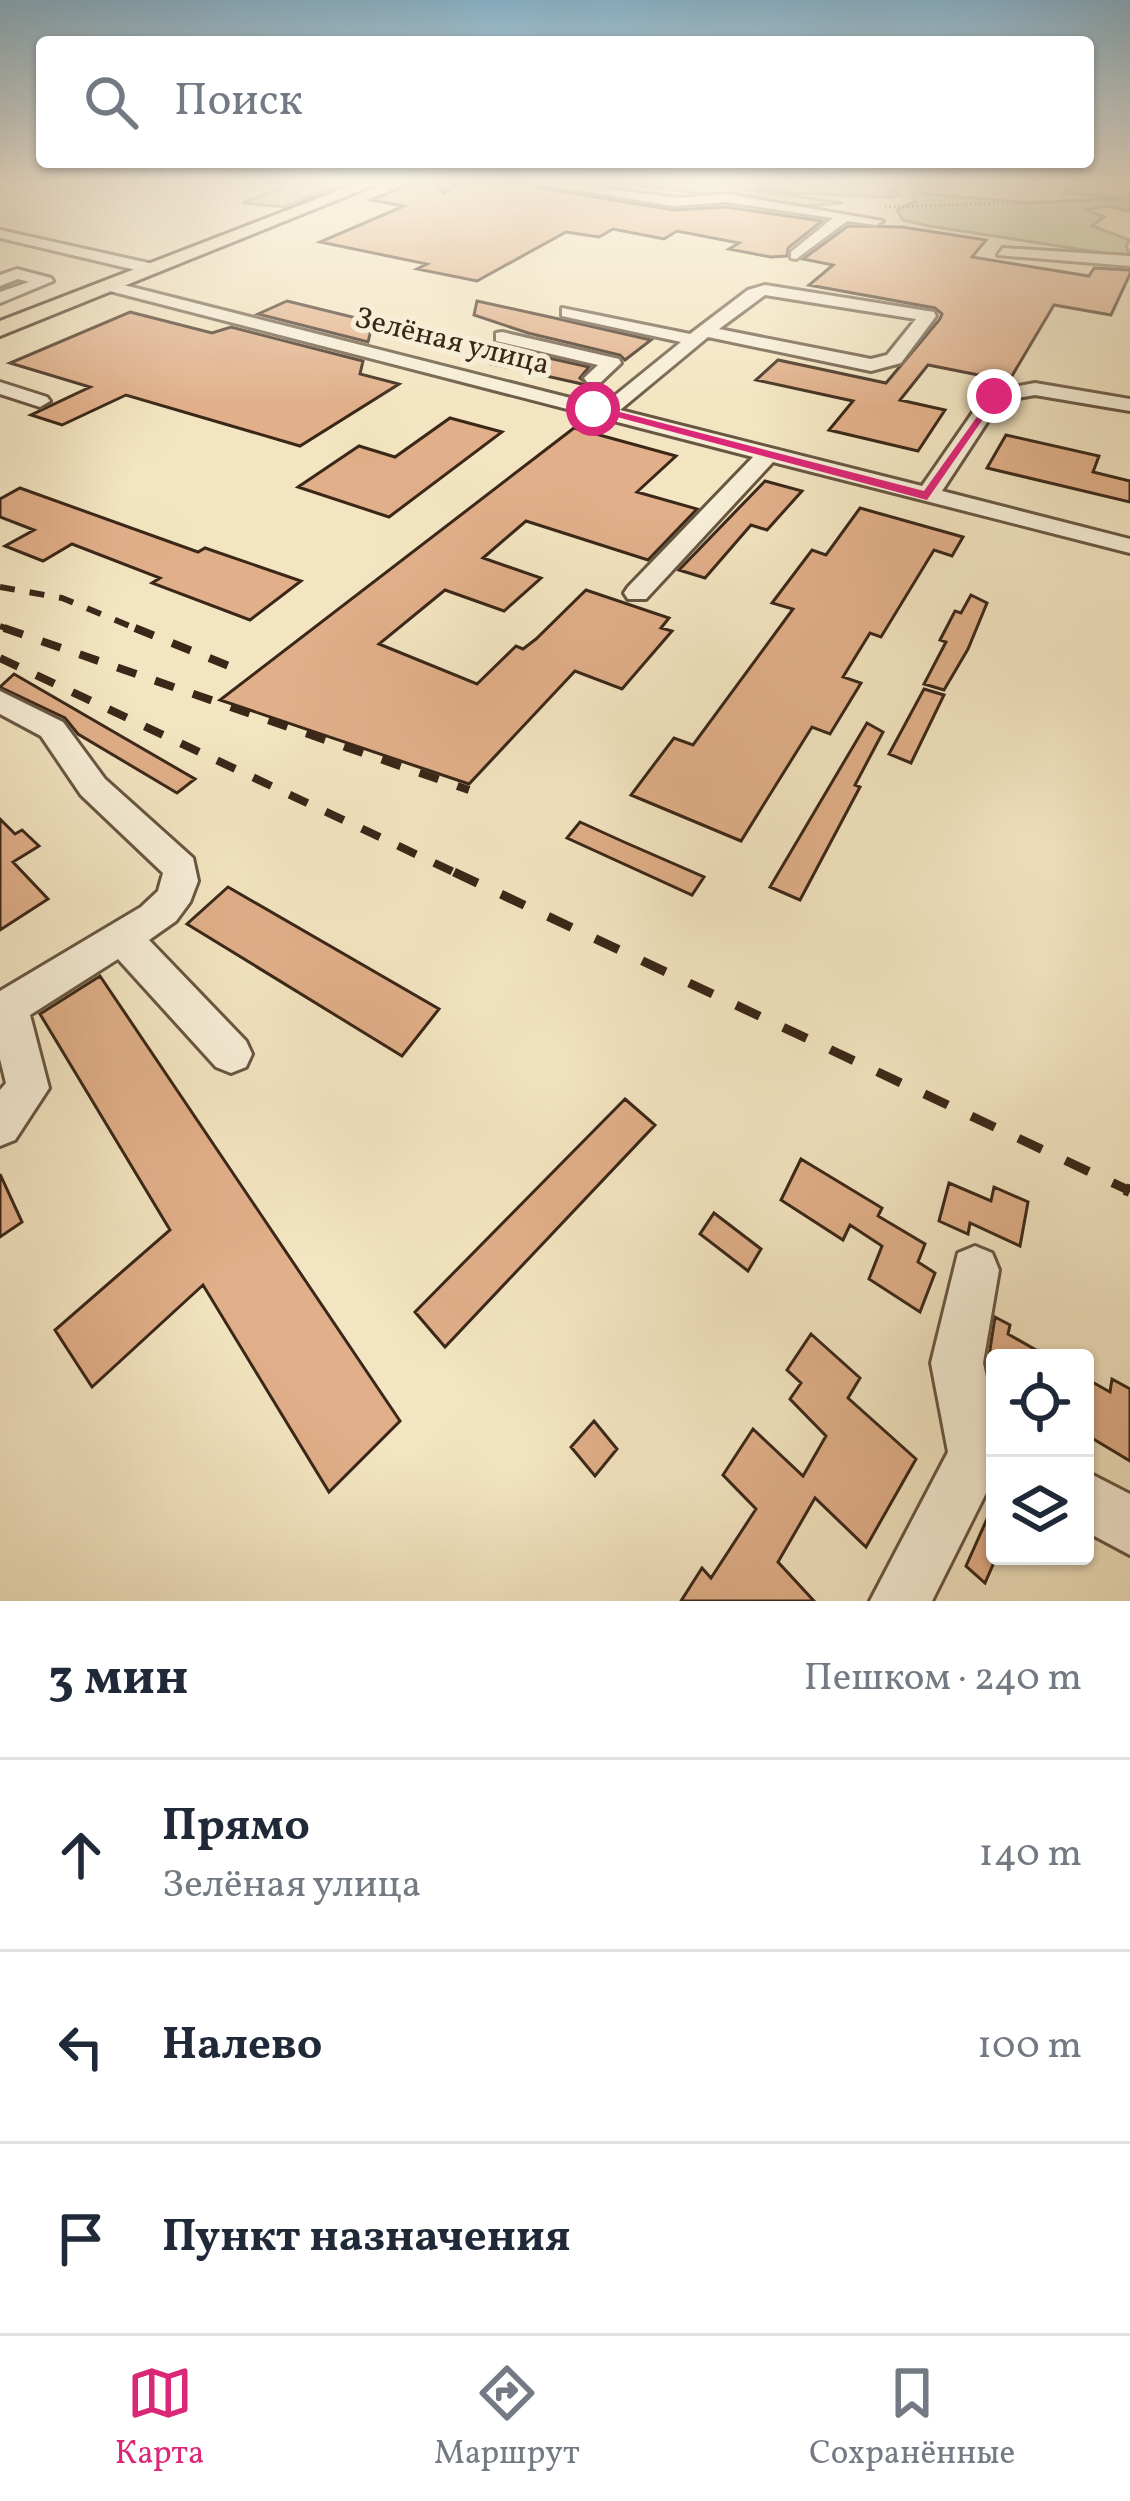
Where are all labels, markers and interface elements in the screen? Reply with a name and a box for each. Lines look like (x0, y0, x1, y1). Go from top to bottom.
search box (36, 36, 1094, 168)
icon: search (78, 69, 144, 135)
text: Поиск (174, 71, 303, 134)
street label: Зелёная улица (350, 298, 554, 386)
route end (967, 369, 1021, 423)
route start (566, 382, 620, 436)
map controls (986, 1349, 1094, 1565)
button: locate (986, 1349, 1094, 1457)
button: layers (986, 1457, 1094, 1565)
text: 3 мин (48, 1644, 188, 1715)
text: Пешком · 240 m (804, 1652, 1082, 1706)
text: Прямо (162, 1796, 310, 1859)
icon: ahead (48, 1822, 114, 1888)
text: 140 m (979, 1828, 1082, 1882)
text: Зелёная улица (162, 1859, 421, 1913)
icon: left (48, 2014, 114, 2080)
text: Налево (162, 2015, 323, 2078)
text: 100 m (977, 2020, 1082, 2074)
icon: arrive (48, 2206, 114, 2272)
text: Пункт назначения (162, 2207, 571, 2270)
tab: Карта (115, 2360, 204, 2478)
tab: Маршрут (434, 2360, 580, 2478)
tab: Сохранённые (809, 2360, 1015, 2478)

